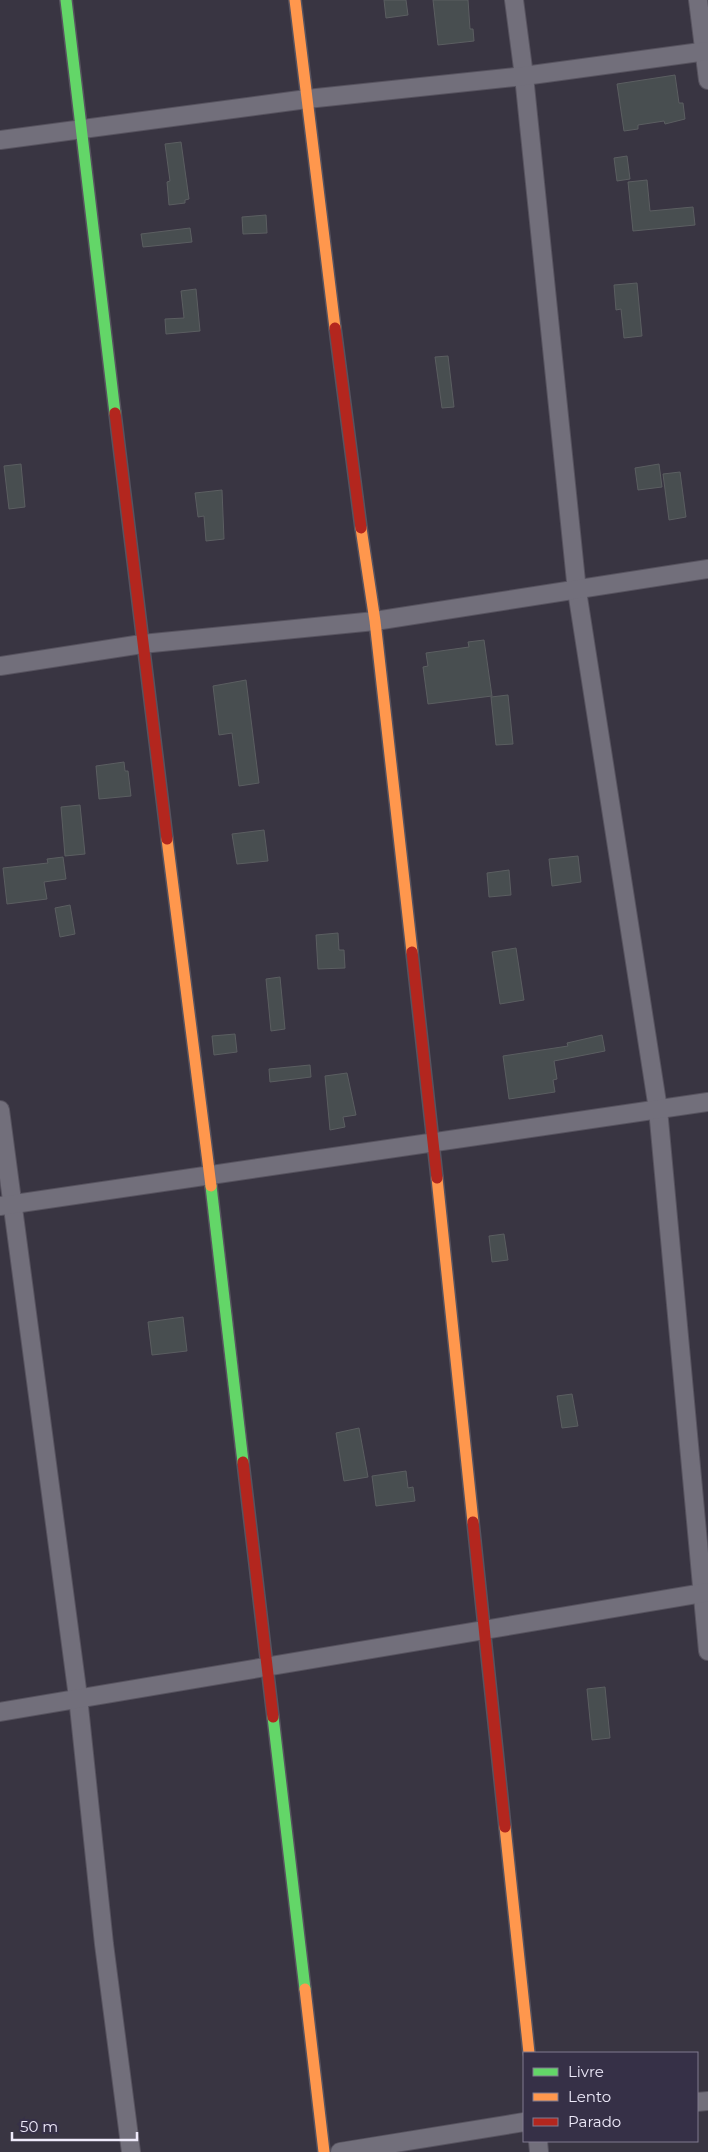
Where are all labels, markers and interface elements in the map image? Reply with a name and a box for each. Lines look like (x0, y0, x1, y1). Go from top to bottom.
legend (523, 2052, 698, 2142)
text: Livre (568, 2062, 604, 2081)
text: Lento (568, 2087, 611, 2106)
scale bar (12, 2110, 138, 2142)
text: Parado (568, 2112, 621, 2131)
text: 50 m (20, 2117, 58, 2136)

